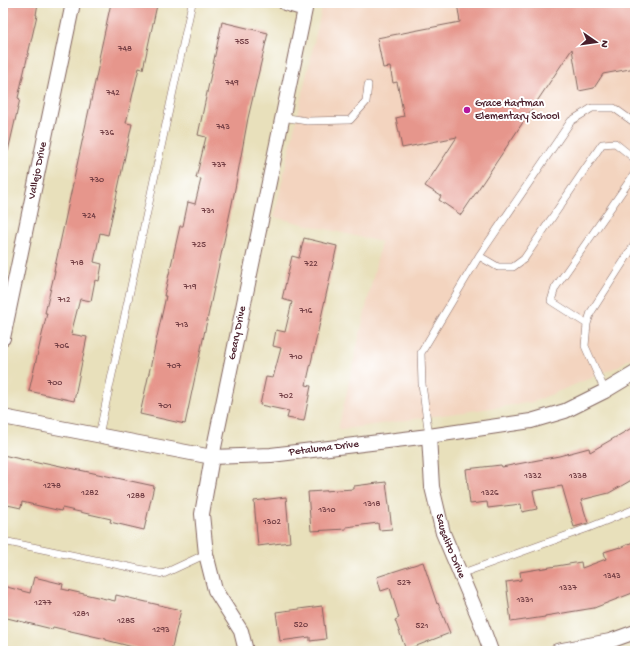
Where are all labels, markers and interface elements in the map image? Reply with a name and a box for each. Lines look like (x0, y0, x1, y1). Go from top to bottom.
north arrow (576, 22, 616, 62)
house number: 755 (234, 37, 249, 48)
text: N (597, 39, 610, 49)
house number: 748 (117, 44, 132, 55)
house number: 749 (224, 78, 239, 89)
house number: 742 (105, 88, 120, 99)
place label: Grace Hartman Elementary School (475, 98, 560, 123)
marker: Grace Hartman Elementary School (462, 105, 472, 115)
house number: 743 (215, 122, 230, 133)
house number: 736 (99, 128, 114, 139)
street label: Vallejo Drive (26, 141, 50, 201)
house number: 737 (211, 160, 226, 171)
house number: 730 (89, 175, 104, 186)
house number: 731 (201, 206, 215, 217)
house number: 724 (81, 211, 96, 222)
house number: 725 (191, 240, 206, 251)
house number: 718 (69, 258, 84, 269)
house number: 722 (303, 259, 318, 270)
house number: 719 (183, 282, 197, 293)
house number: 712 (57, 295, 71, 306)
street label: Geary Drive (226, 305, 249, 361)
house number: 716 (299, 306, 313, 317)
house number: 713 (175, 320, 189, 331)
house number: 706 (54, 341, 70, 352)
house number: 710 (288, 352, 303, 363)
house number: 707 (166, 361, 182, 372)
house number: 700 (47, 378, 62, 389)
house number: 702 (278, 391, 294, 402)
house number: 701 (157, 401, 172, 412)
street label: Petaluma Drive (287, 438, 360, 459)
house number: 1332 (523, 471, 542, 482)
house number: 1338 (568, 471, 587, 482)
house number: 1278 (42, 481, 61, 492)
house number: 1282 (80, 488, 99, 499)
house number: 1326 (480, 488, 499, 499)
house number: 1288 (126, 491, 145, 502)
house number: 1318 (363, 499, 381, 510)
house number: 1310 (317, 505, 336, 516)
street label: Sausalito Drive (433, 513, 468, 581)
house number: 1302 (262, 517, 281, 528)
house number: 1343 (602, 571, 621, 582)
house number: 527 (397, 578, 411, 589)
house number: 1337 (558, 583, 577, 594)
house number: 1331 (516, 595, 534, 606)
house number: 1277 (33, 598, 52, 609)
house number: 1281 (72, 609, 90, 620)
house number: 1285 (116, 616, 135, 627)
house number: 520 (294, 620, 308, 631)
house number: 521 (416, 621, 429, 632)
house number: 1293 (151, 625, 170, 636)

